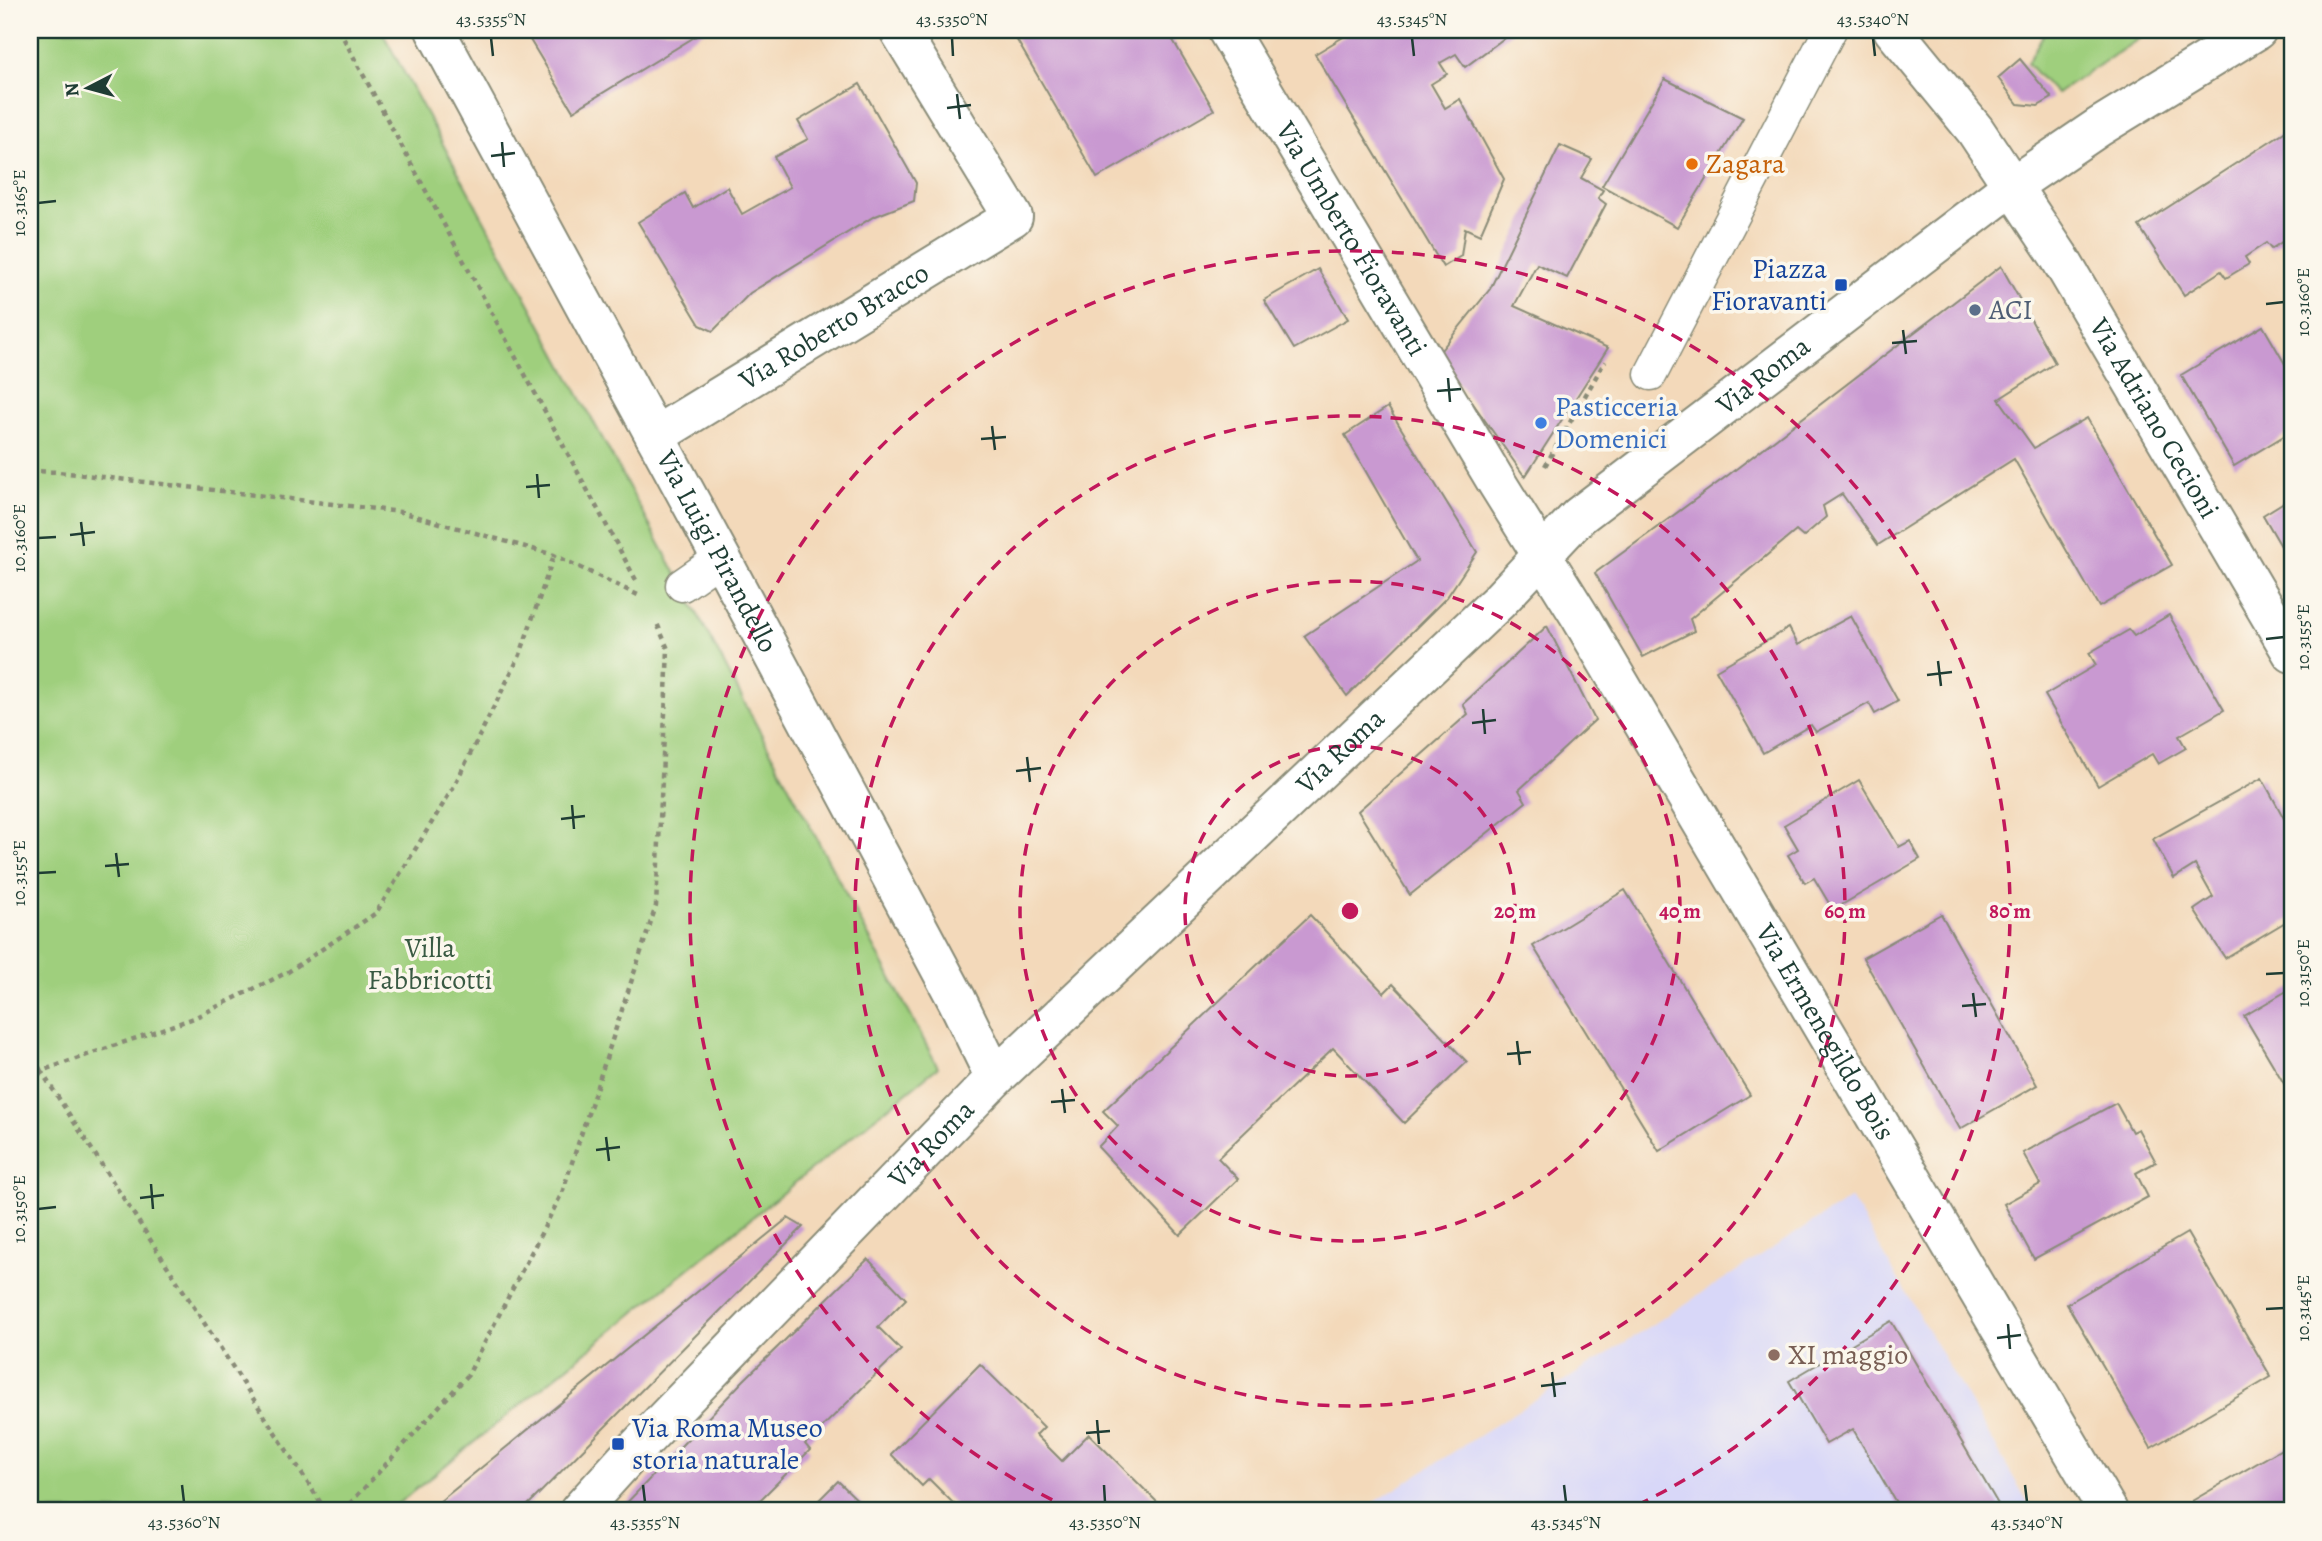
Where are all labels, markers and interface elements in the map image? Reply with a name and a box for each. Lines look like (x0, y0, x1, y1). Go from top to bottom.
text: 43.5355°N (456, 7, 526, 31)
text: 43.5350°N (916, 7, 988, 31)
text: 43.5345°N (1377, 7, 1447, 31)
text: 43.5340°N (1837, 7, 1909, 31)
north arrow (52, 52, 122, 122)
text: N (58, 81, 86, 98)
street label: Via Umberto Fioravanti (1266, 114, 1436, 363)
place label: Zagara (1706, 145, 1785, 183)
marker: Zagara (1684, 156, 1700, 172)
text: 10.3165°E (7, 169, 31, 237)
place label: Piazza Fioravanti (1711, 250, 1827, 320)
street label: Via Roberto Bracco (731, 254, 936, 399)
text: 10.3160°E (2291, 268, 2315, 336)
marker: Piazza Fioravanti (1833, 277, 1849, 293)
place label: ACI (1988, 291, 2033, 329)
marker: ACI (1967, 302, 1983, 318)
street label: Via Adriano Cecioni (2080, 310, 2228, 526)
street label: Via Roma (1708, 327, 1818, 424)
place label: Pasticceria Domenici (1555, 388, 1678, 458)
marker: Pasticceria Domenici (1533, 415, 1549, 431)
street label: Via Luigi Pirandello (647, 443, 787, 659)
text: 10.3160°E (7, 504, 31, 572)
text: 10.3155°E (2291, 604, 2315, 670)
street label: Via Roma (1287, 700, 1393, 803)
text: 10.3155°E (7, 840, 31, 906)
text: 20 m (1494, 897, 1536, 925)
text: 40 m (1659, 897, 1701, 925)
text: 60 m (1824, 897, 1866, 925)
text: 80 m (1989, 897, 2031, 925)
centre of rings (1338, 899, 1362, 923)
street label: Via Ermenegildo Bois (1746, 916, 1904, 1147)
park label: Villa Fabbricotti (367, 929, 493, 999)
text: 10.3150°E (2291, 939, 2315, 1007)
street label: Via Roma (879, 1091, 983, 1197)
text: 10.3150°E (7, 1175, 31, 1243)
text: 10.3145°E (2291, 1275, 2315, 1341)
place label: XI maggio (1788, 1336, 1908, 1374)
marker: XI maggio (1766, 1347, 1782, 1363)
place label: Via Roma Museo storia naturale (631, 1409, 823, 1479)
marker: Via Roma Museo storia naturale (610, 1436, 626, 1452)
text: 43.5360°N (148, 1510, 220, 1534)
text: 43.5355°N (610, 1510, 680, 1534)
text: 43.5350°N (1069, 1510, 1141, 1534)
text: 43.5345°N (1531, 1510, 1601, 1534)
text: 43.5340°N (1991, 1510, 2063, 1534)

